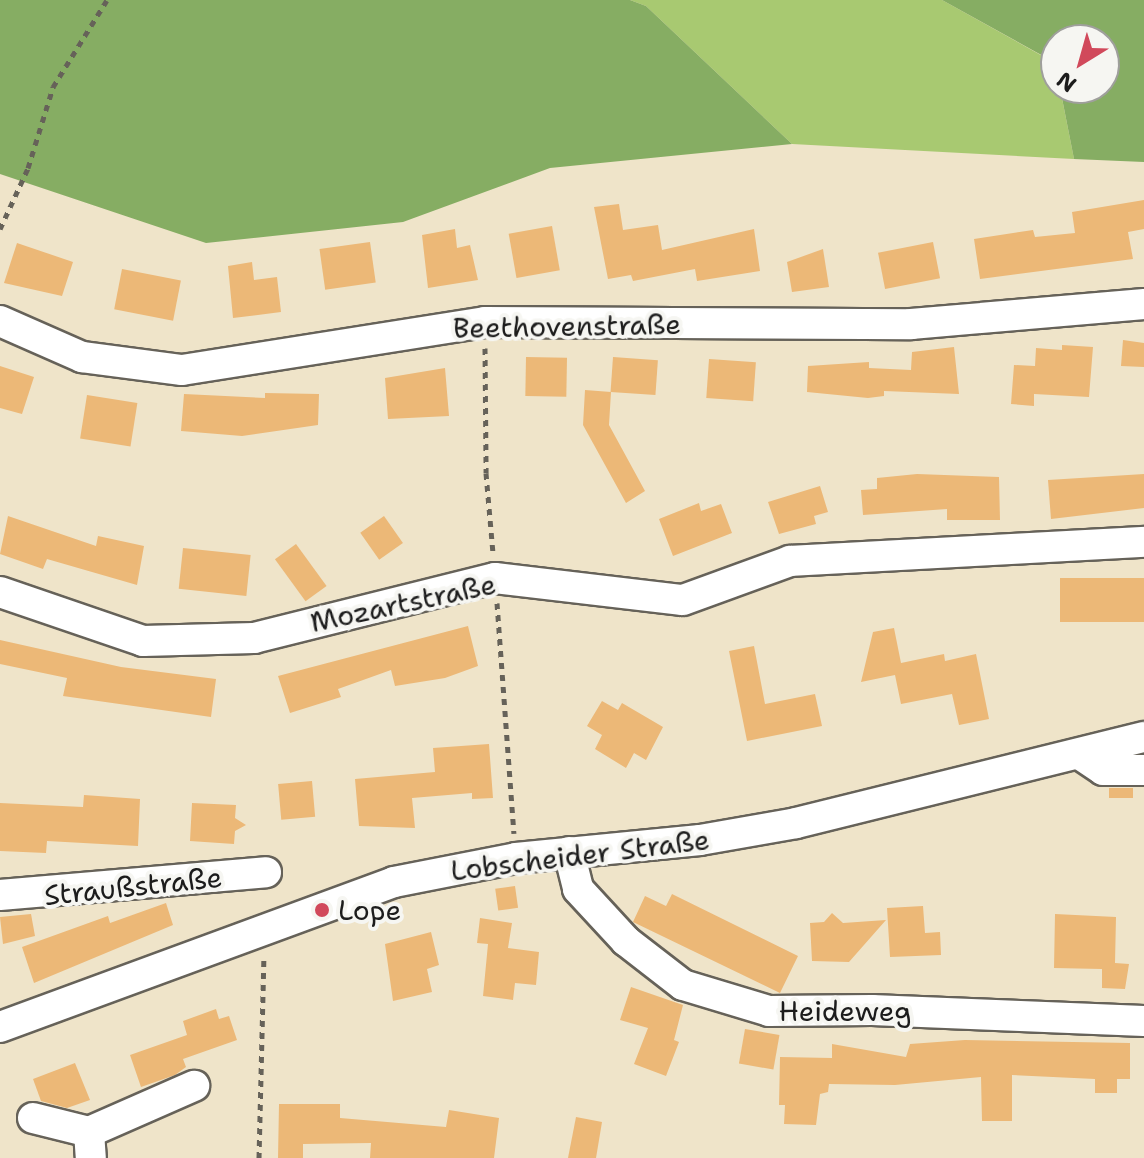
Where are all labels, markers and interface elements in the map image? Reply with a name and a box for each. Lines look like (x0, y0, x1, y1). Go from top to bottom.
north arrow (1040, 24, 1120, 104)
text: N (1051, 65, 1082, 99)
street label: Beethovenstraße (453, 307, 681, 345)
street label: Mozartstraße (307, 567, 499, 639)
street label: Lobscheider Straße (449, 822, 711, 888)
street label: Straußstraße (42, 860, 224, 912)
place label: Lope (338, 893, 401, 927)
marker: Lope (313, 901, 331, 919)
street label: Heideweg (779, 994, 911, 1028)

